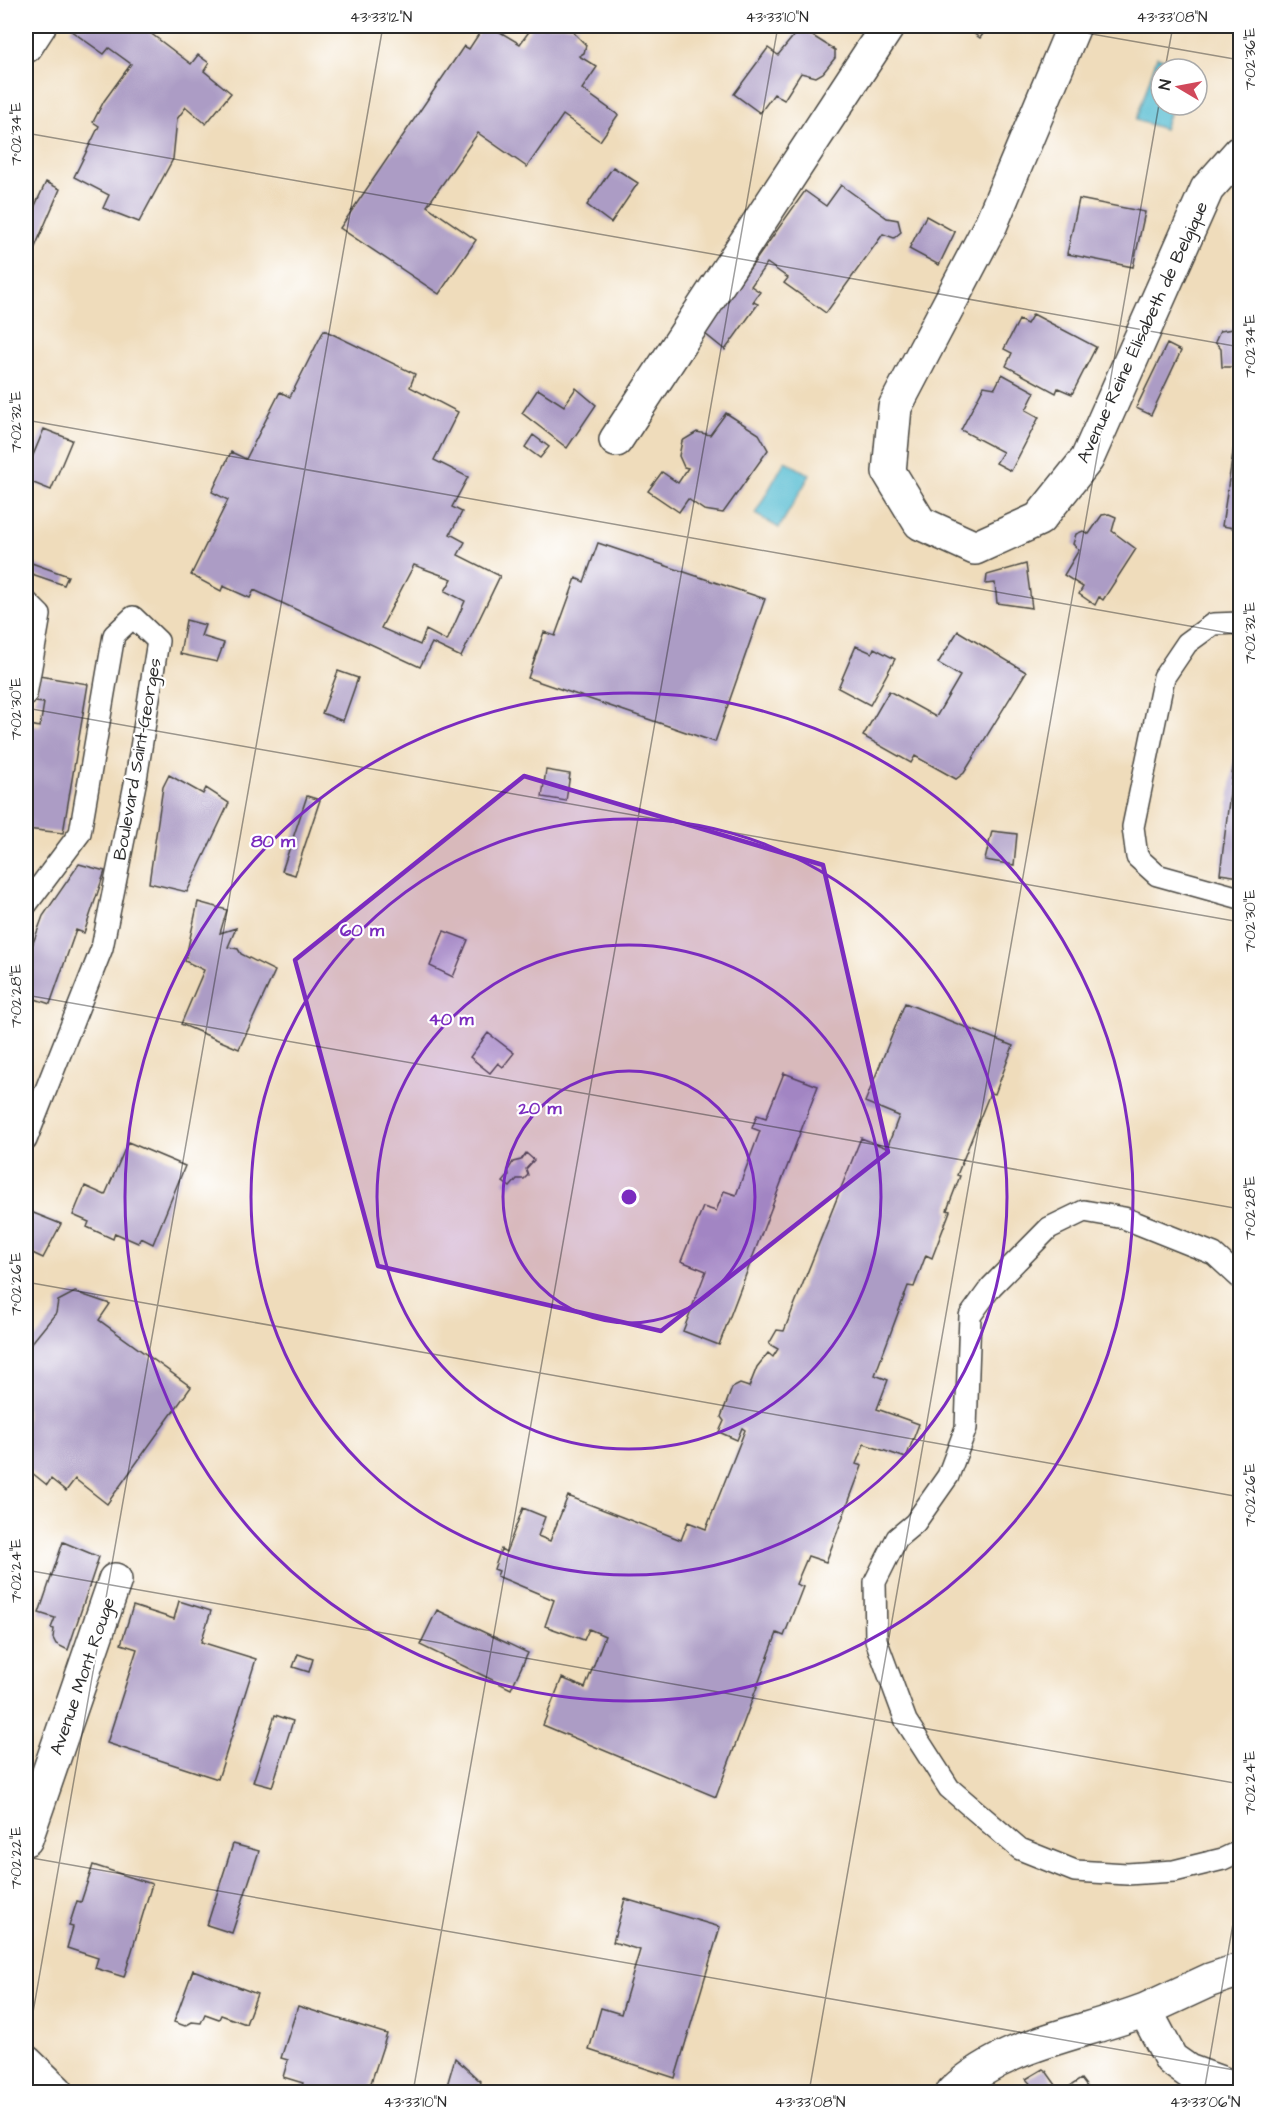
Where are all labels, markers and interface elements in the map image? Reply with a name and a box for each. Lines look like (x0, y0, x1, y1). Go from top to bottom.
text: 43°33'12"N (350, 7, 412, 28)
text: 43°33'10"N (745, 7, 809, 28)
text: 43°33'08"N (1137, 7, 1207, 28)
text: 7°02'36"E (1240, 28, 1261, 90)
north arrow (1149, 57, 1209, 117)
text: N (1154, 78, 1177, 91)
text: 7°02'34"E (6, 102, 27, 166)
street label: Avenue Reine Élisabeth de Belgique (1071, 197, 1215, 468)
text: 7°02'34"E (1240, 314, 1261, 378)
text: 7°02'32"E (6, 391, 27, 453)
text: 7°02'32"E (1240, 602, 1261, 664)
street label: Boulevard Saint-Georges (107, 656, 169, 862)
text: 7°02'30"E (6, 678, 27, 740)
text: 80 m (251, 829, 296, 854)
text: 7°02'30"E (1240, 890, 1261, 952)
text: 60 m (340, 918, 385, 943)
text: 7°02'28"E (6, 964, 27, 1028)
text: 40 m (429, 1007, 474, 1032)
text: 20 m (518, 1096, 562, 1121)
text: 7°02'28"E (1240, 1176, 1261, 1240)
centre of rings (619, 1187, 639, 1207)
text: 7°02'26"E (6, 1252, 27, 1316)
text: 7°02'26"E (1240, 1463, 1261, 1527)
text: 7°02'24"E (6, 1539, 27, 1603)
street label: Avenue Mont Rouge (44, 1594, 122, 1759)
text: 7°02'24"E (1240, 1751, 1261, 1815)
text: 7°02'22"E (6, 1827, 27, 1889)
text: 43°33'10"N (383, 2092, 447, 2113)
text: 43°33'08"N (775, 2092, 845, 2113)
text: 43°33'06"N (1170, 2092, 1240, 2113)

